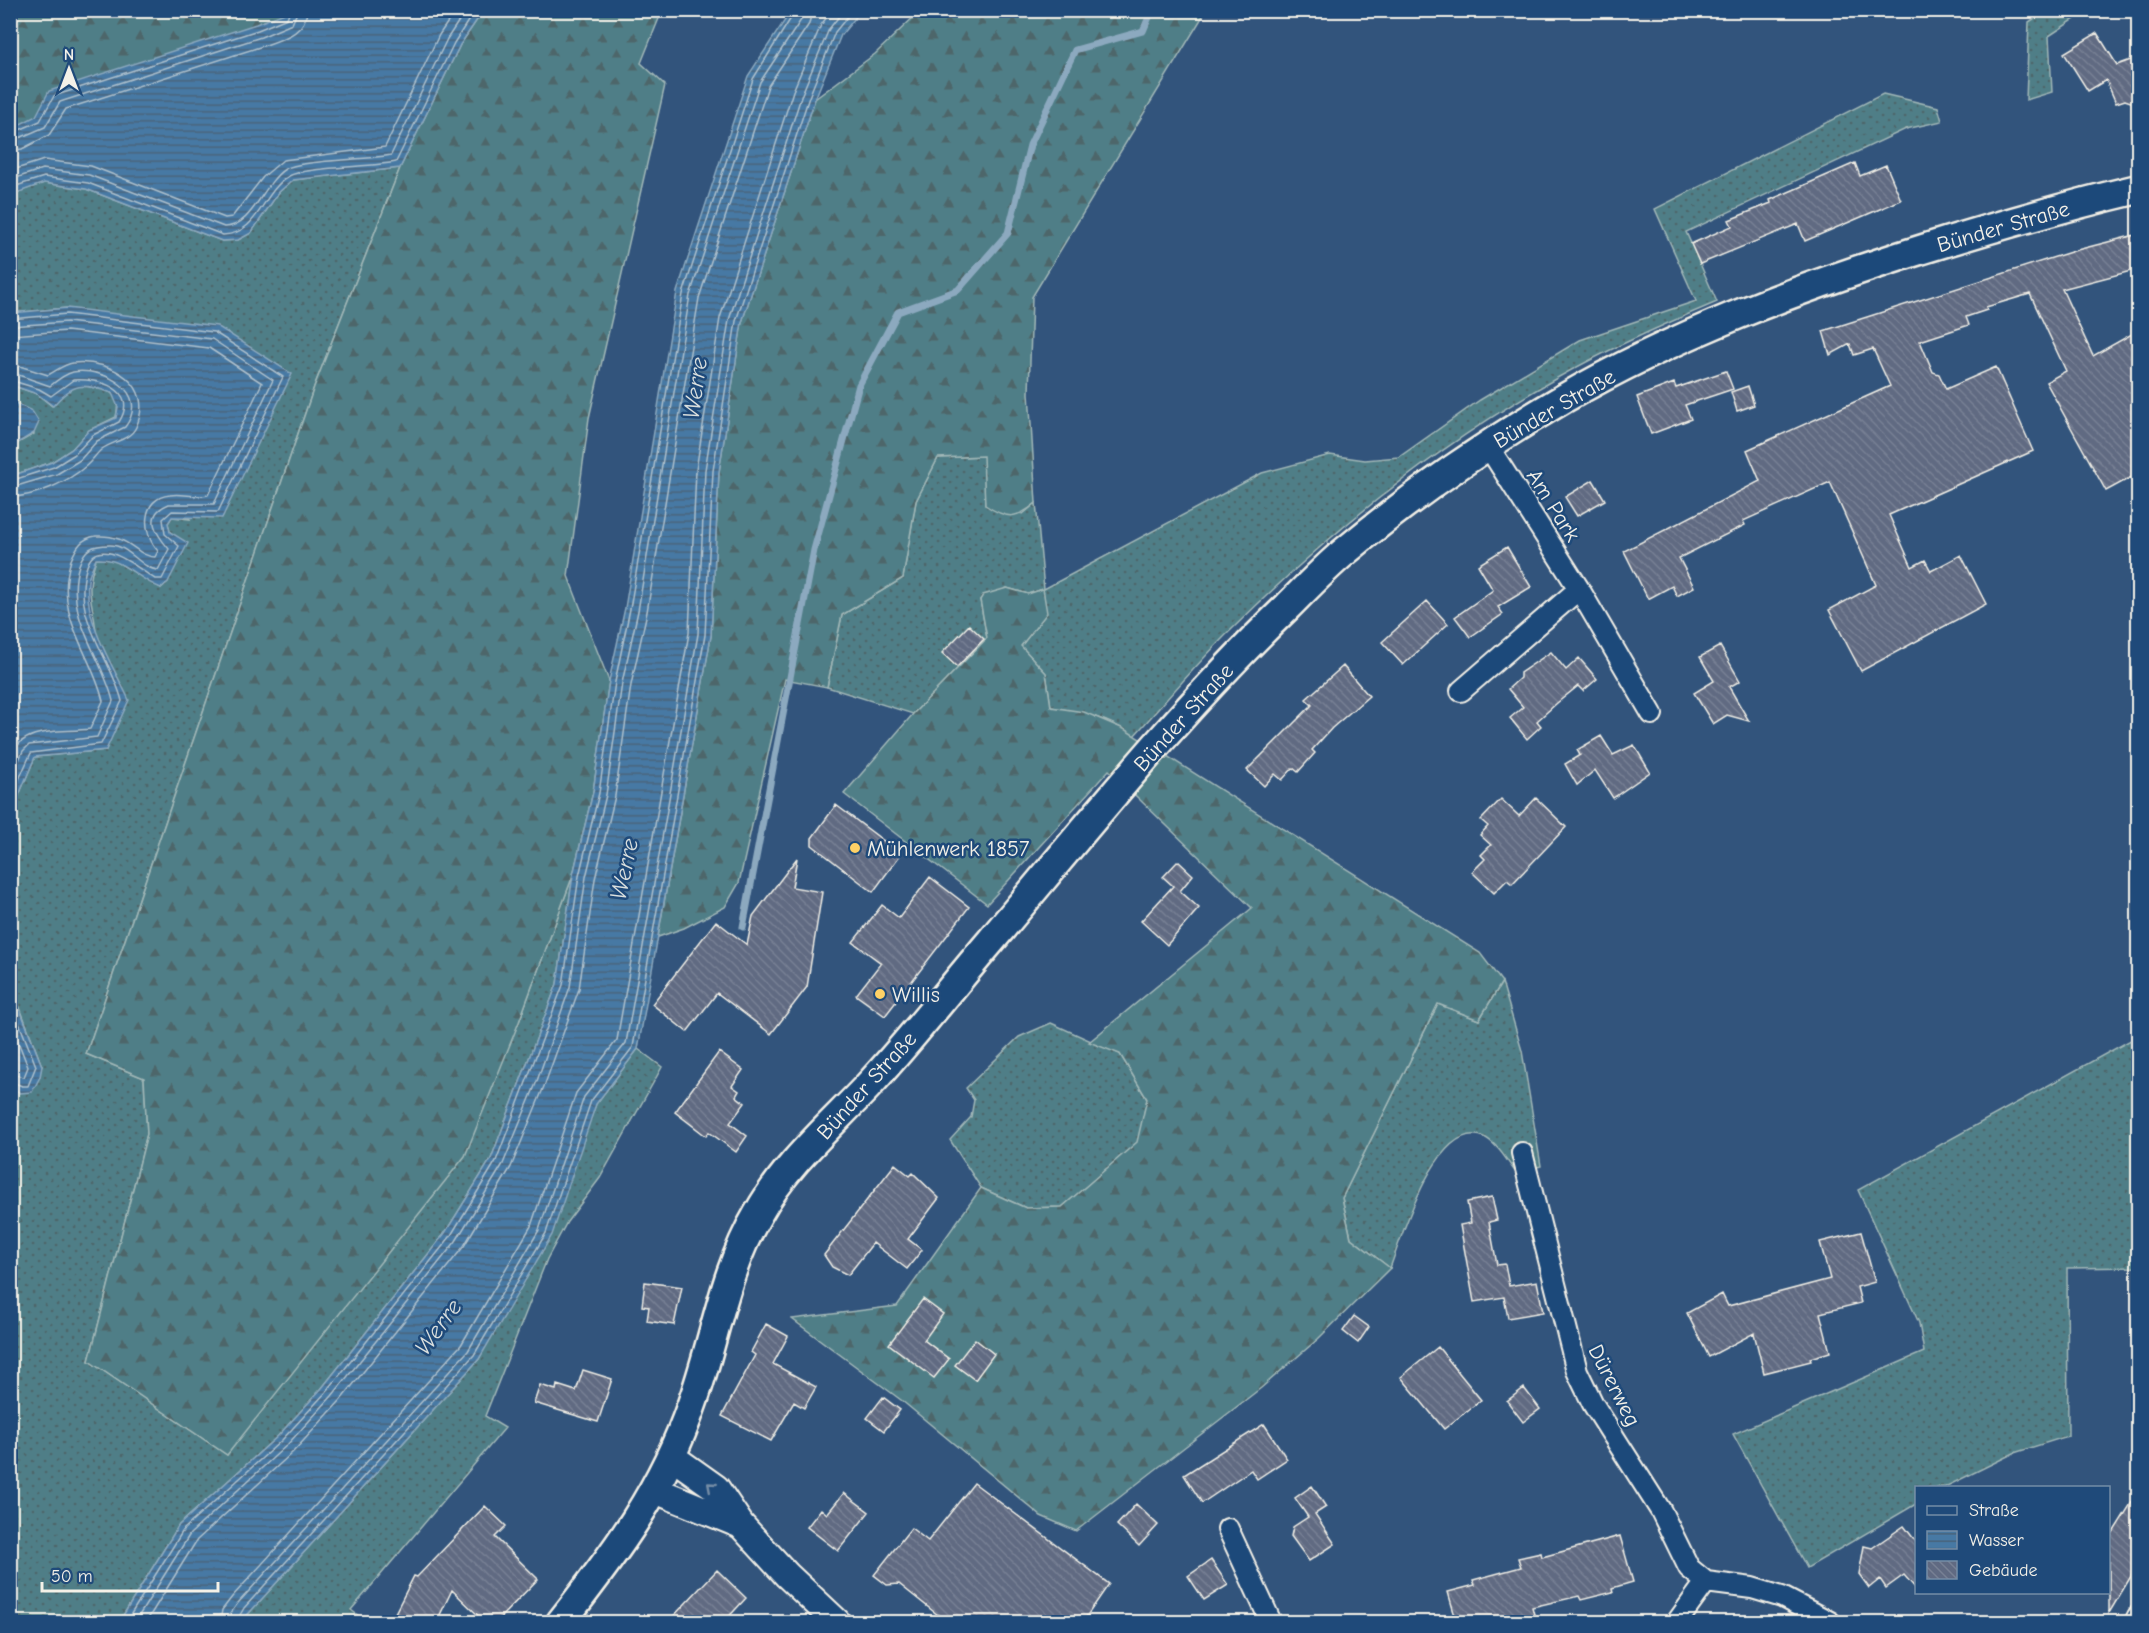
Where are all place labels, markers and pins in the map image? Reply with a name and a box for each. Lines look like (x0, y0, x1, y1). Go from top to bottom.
place label: Mühlenwerk 1857 (867, 836, 1030, 862)
marker: Mühlenwerk 1857 (848, 841, 862, 855)
place label: Willis (892, 982, 940, 1008)
marker: Willis (873, 987, 887, 1001)

